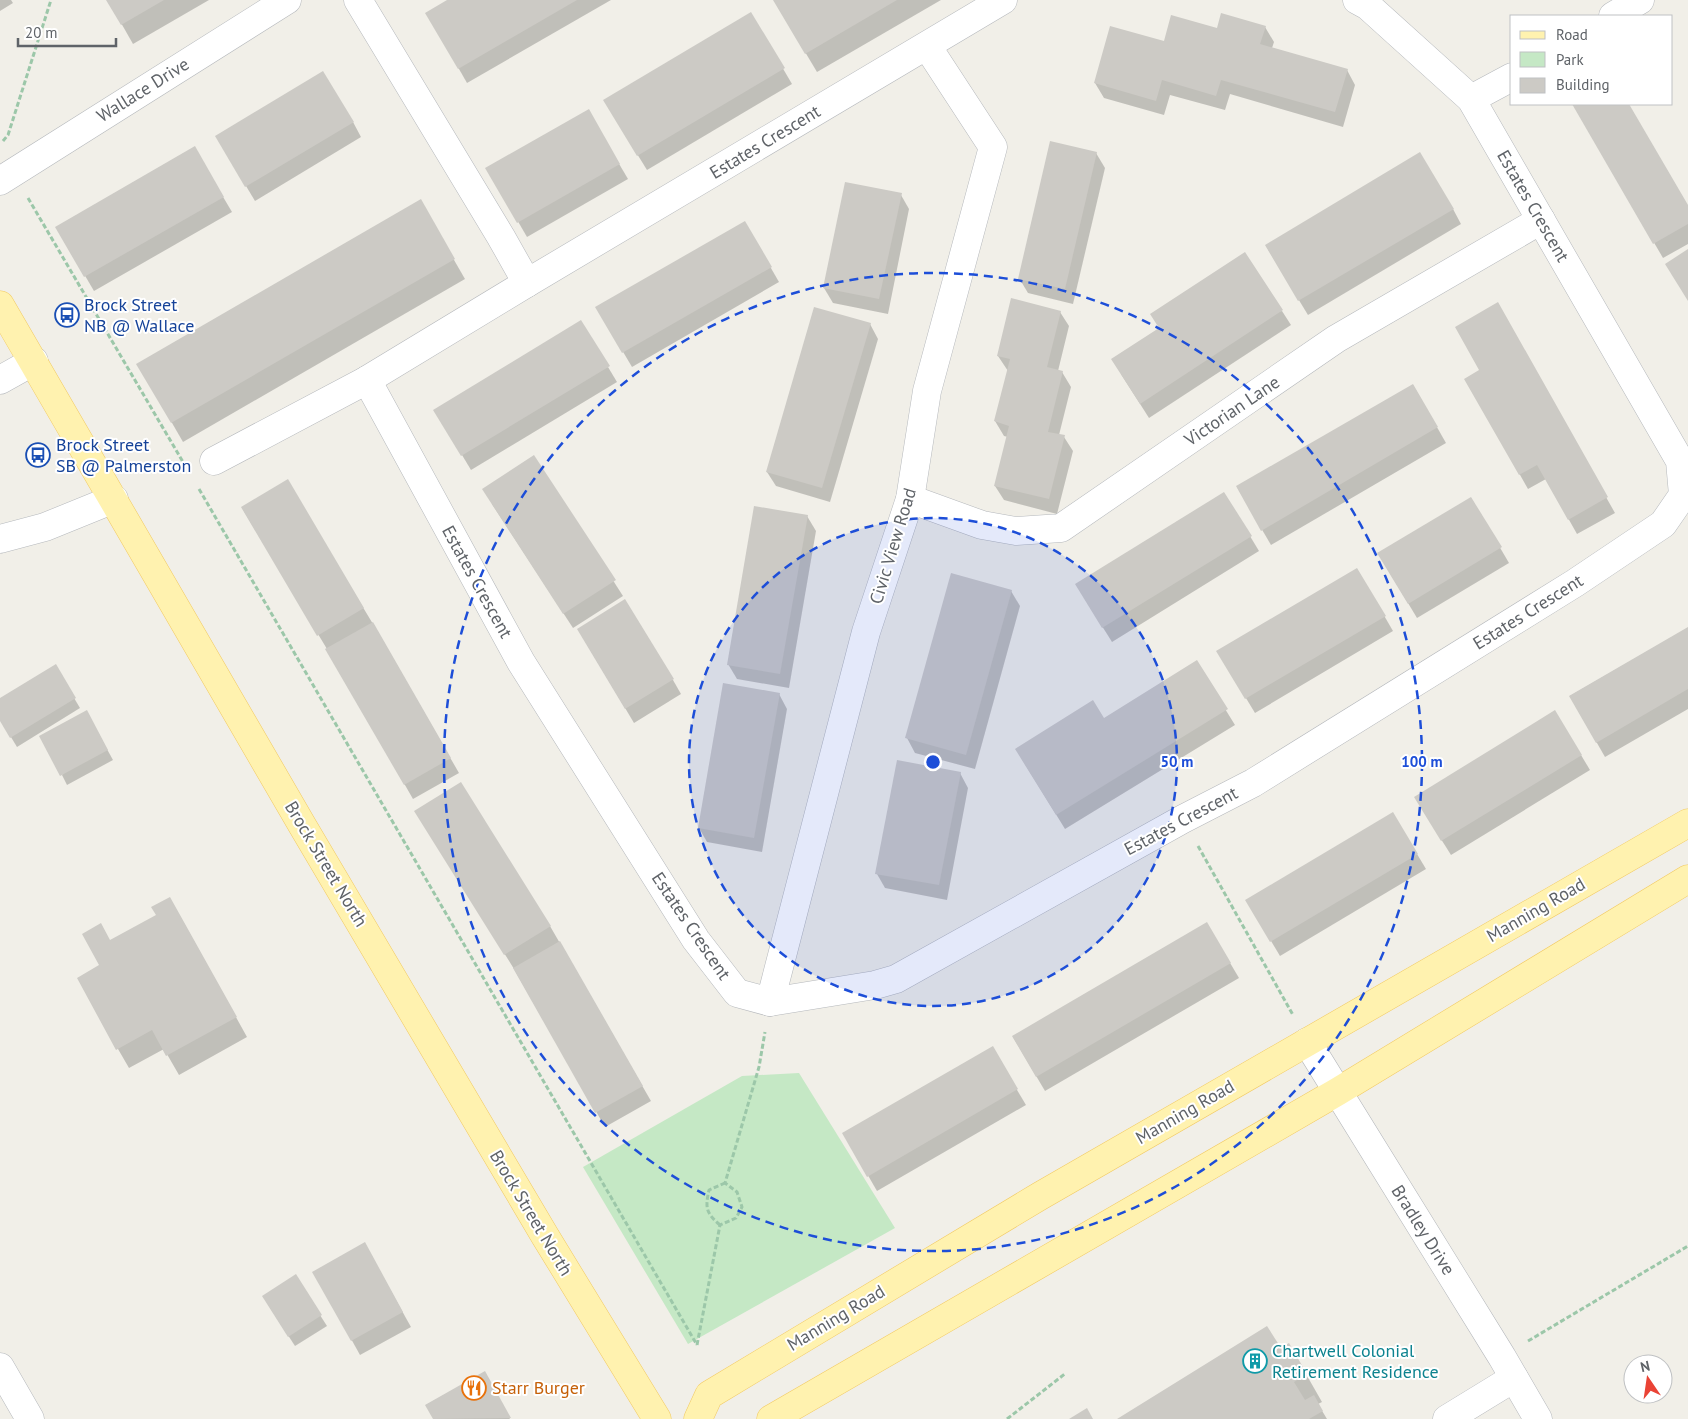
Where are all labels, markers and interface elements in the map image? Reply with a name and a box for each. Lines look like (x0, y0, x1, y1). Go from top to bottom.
scale bar (18, 15, 115, 47)
legend (1510, 15, 1673, 105)
text: 20 m (25, 23, 58, 42)
text: Road (1556, 25, 1588, 44)
text: Park (1556, 50, 1584, 69)
street label: Wallace Drive (92, 52, 193, 127)
text: Building (1556, 75, 1610, 94)
street label: Estates Crescent (705, 99, 824, 184)
street label: Estates Crescent (1492, 146, 1575, 266)
place label: Brock Street NB @ Wallace (84, 293, 194, 337)
bus stop icon: Brock Street NB @ Wallace (54, 302, 80, 328)
street label: Victorian Lane (1179, 370, 1284, 451)
place label: Brock Street SB @ Palmerston (56, 433, 191, 477)
bus stop icon: Brock Street SB @ Palmerston (25, 442, 51, 468)
street label: Civic View Road (864, 485, 921, 607)
street label: Estates Crescent (437, 521, 518, 642)
street label: Estates Crescent (1469, 569, 1587, 655)
text: 50 m (1161, 752, 1193, 771)
text: 100 m (1401, 752, 1443, 771)
centre of rings (924, 753, 942, 771)
street label: Estates Crescent (1120, 781, 1241, 860)
street label: Brock Street North (280, 797, 373, 931)
street label: Estates Crescent (647, 867, 736, 984)
street label: Manning Road (1482, 872, 1589, 947)
street label: Manning Road (1131, 1074, 1238, 1149)
street label: Brock Street North (485, 1146, 578, 1280)
street label: Bradley Drive (1387, 1180, 1460, 1279)
street label: Manning Road (783, 1279, 889, 1356)
place label: Chartwell Colonial Retirement Residence (1272, 1339, 1439, 1383)
building icon: Chartwell Colonial Retirement Residence (1242, 1348, 1268, 1374)
north arrow (1623, 1354, 1673, 1404)
text: N (1639, 1357, 1652, 1376)
restaurant icon: Starr Burger (461, 1375, 487, 1401)
place label: Starr Burger (492, 1376, 585, 1399)

